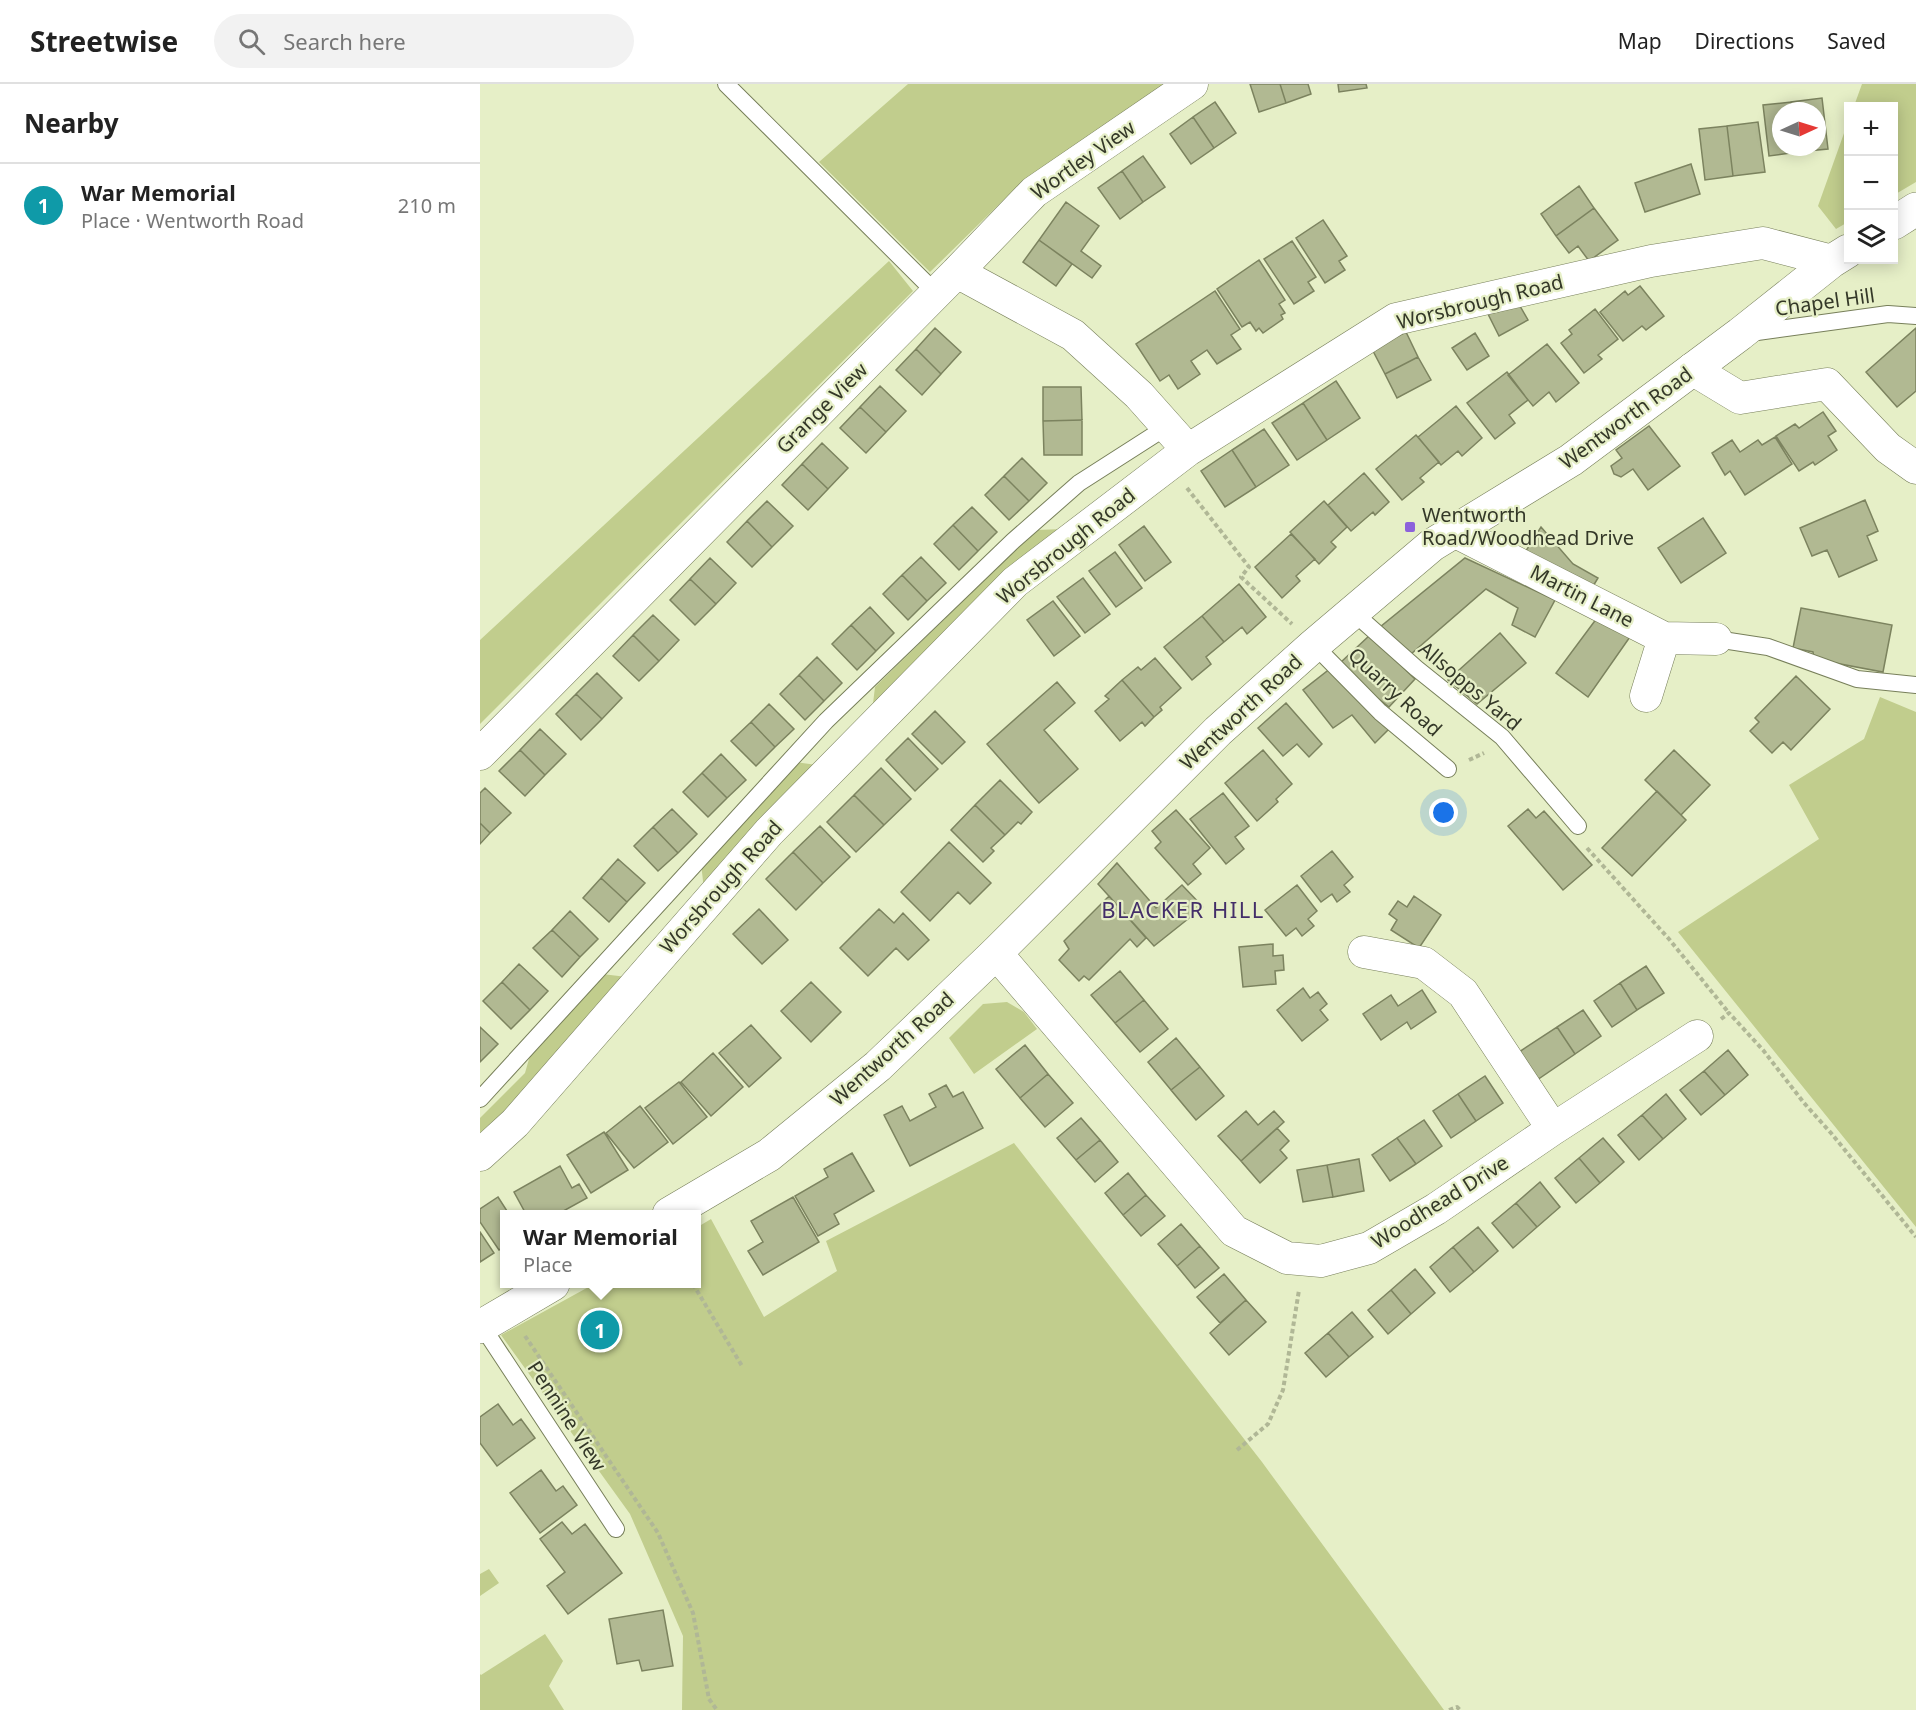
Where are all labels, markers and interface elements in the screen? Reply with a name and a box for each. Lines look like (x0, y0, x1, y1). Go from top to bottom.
search box (214, 14, 634, 68)
text: Streetwise (30, 22, 178, 60)
icon: search (235, 25, 268, 58)
text: Search here (283, 26, 406, 56)
text: Map (1618, 27, 1662, 55)
text: Directions (1695, 27, 1794, 55)
text: Saved (1827, 27, 1886, 55)
north arrow (1772, 102, 1826, 156)
map controls (1844, 102, 1898, 264)
button: + (1844, 102, 1898, 156)
text: Nearby (24, 105, 119, 141)
street label: Wortley View (1025, 114, 1140, 205)
button: − (1844, 156, 1898, 210)
text: War Memorial (81, 177, 236, 207)
text: 1 (38, 192, 49, 219)
text: 210 m (398, 192, 456, 219)
text: Place · Wentworth Road (81, 207, 304, 234)
button: layers (1844, 210, 1898, 264)
street label: Worsbrough Road (1394, 268, 1566, 335)
street label: Chapel Hill (1773, 281, 1877, 322)
street label: Grange View (770, 356, 873, 459)
street label: Wentworth Road (1554, 360, 1698, 475)
street label: Worsbrough Road (991, 481, 1141, 610)
place label: Wentworth Road/Woodhead Drive (1422, 501, 1634, 551)
marker: Wentworth Road/Woodhead Drive (1403, 520, 1417, 534)
street label: Martin Lane (1526, 558, 1639, 633)
street label: Allsopps Yard (1413, 635, 1527, 736)
street label: Quarry Road (1343, 641, 1448, 742)
street label: Wentworth Road (1174, 648, 1308, 775)
your location (1429, 798, 1458, 827)
street label: Worsbrough Road (653, 814, 788, 959)
district label: BLACKER HILL (1101, 894, 1265, 924)
street label: Wentworth Road (824, 986, 959, 1112)
street label: Woodhead Drive (1366, 1149, 1513, 1254)
popup (500, 1210, 701, 1288)
text: War Memorial (523, 1221, 678, 1251)
text: Place (523, 1251, 572, 1278)
pin: 1 (580, 1308, 620, 1352)
street label: Pennine View (522, 1356, 613, 1476)

